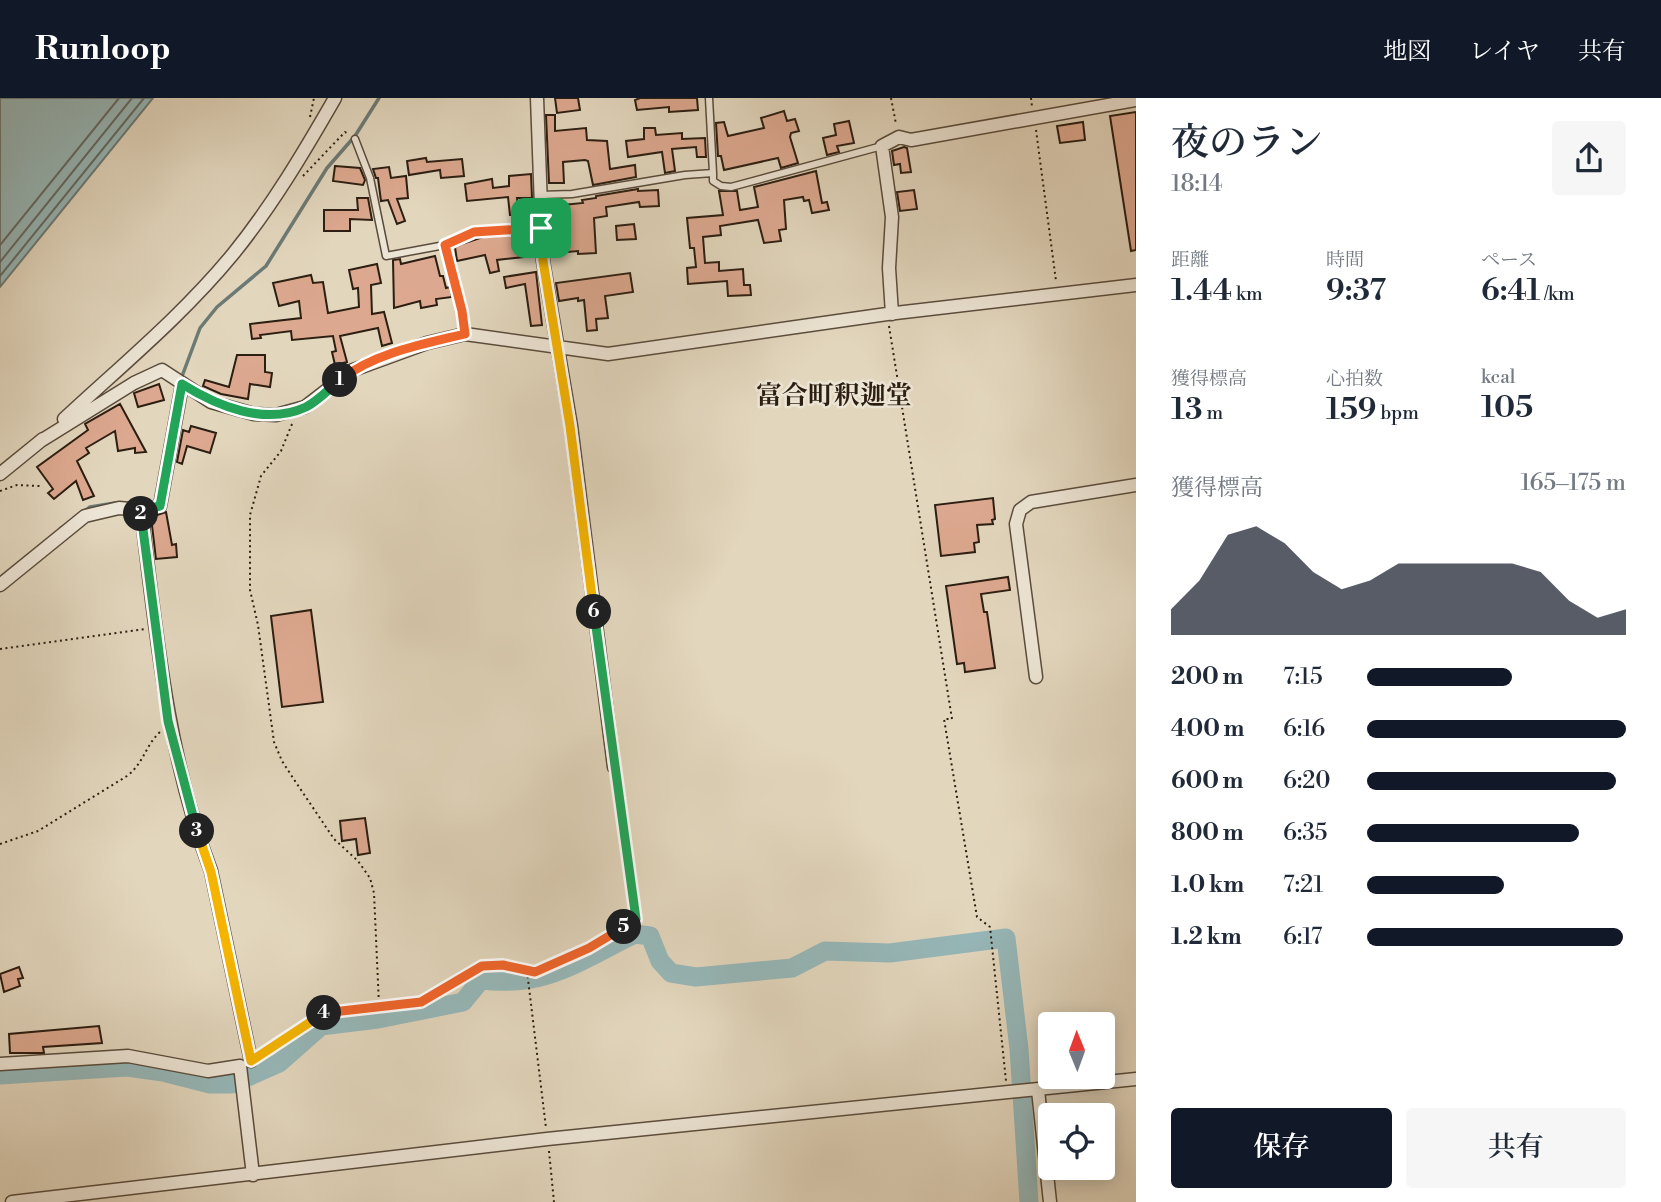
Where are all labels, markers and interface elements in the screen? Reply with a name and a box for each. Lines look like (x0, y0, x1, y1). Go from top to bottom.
text: Runloop (35, 29, 171, 70)
text: 地図 (1383, 37, 1431, 67)
text: レイヤ (1469, 37, 1540, 67)
text: 共有 (1578, 37, 1626, 67)
text: 夜のラン (1171, 120, 1323, 167)
button: share (1552, 121, 1626, 195)
text: 18:14 (1171, 170, 1222, 198)
pin (511, 198, 571, 258)
icon: arrive (522, 209, 560, 247)
text: 距離 (1171, 248, 1209, 272)
text: 時間 (1326, 248, 1364, 272)
text: ペース (1481, 248, 1537, 272)
text: 1.44 (1171, 272, 1232, 310)
text: 9:37 (1326, 272, 1386, 310)
text: 6:41 (1481, 272, 1540, 310)
text: km (1232, 282, 1263, 306)
text: /km (1540, 282, 1575, 306)
pin: 1 (322, 362, 358, 398)
text: kcal (1481, 365, 1515, 389)
text: 1 (335, 367, 344, 391)
text: 獲得標高 (1171, 367, 1247, 391)
text: 心拍数 (1326, 367, 1383, 391)
district label: 富合町釈迦堂 (756, 380, 912, 412)
text: 105 (1481, 389, 1533, 427)
text: 13 (1171, 391, 1202, 429)
text: 159 (1326, 391, 1377, 429)
text: m (1202, 401, 1223, 425)
text: bpm (1377, 401, 1419, 425)
text: 165–175 m (1521, 469, 1626, 497)
text: 獲得標高 (1171, 474, 1263, 502)
pin: 2 (124, 496, 158, 532)
text: 2 (135, 501, 146, 525)
pin: 6 (576, 594, 612, 630)
text: 6 (588, 599, 599, 623)
text: 200 m (1171, 663, 1243, 691)
text: 7:15 (1283, 663, 1323, 691)
text: 400 m (1171, 715, 1244, 743)
text: 6:16 (1283, 715, 1325, 743)
text: 600 m (1171, 767, 1244, 795)
text: 6:20 (1283, 767, 1331, 795)
pin: 3 (180, 814, 214, 848)
text: 3 (191, 818, 202, 842)
text: 800 m (1171, 819, 1244, 847)
text: 6:35 (1283, 819, 1328, 847)
text: 1.0 km (1171, 871, 1244, 899)
text: 7:21 (1283, 871, 1323, 899)
pin: 5 (606, 910, 642, 944)
text: 5 (618, 914, 629, 938)
text: 1.2 km (1171, 923, 1242, 951)
text: 6:17 (1283, 923, 1322, 951)
pin: 4 (306, 996, 342, 1030)
text: 4 (317, 1000, 330, 1024)
north arrow (1038, 1012, 1115, 1088)
map controls (1038, 1012, 1115, 1180)
button: locate (1038, 1103, 1115, 1180)
button: 保存 (1171, 1108, 1392, 1188)
button: 共有 (1406, 1108, 1626, 1188)

